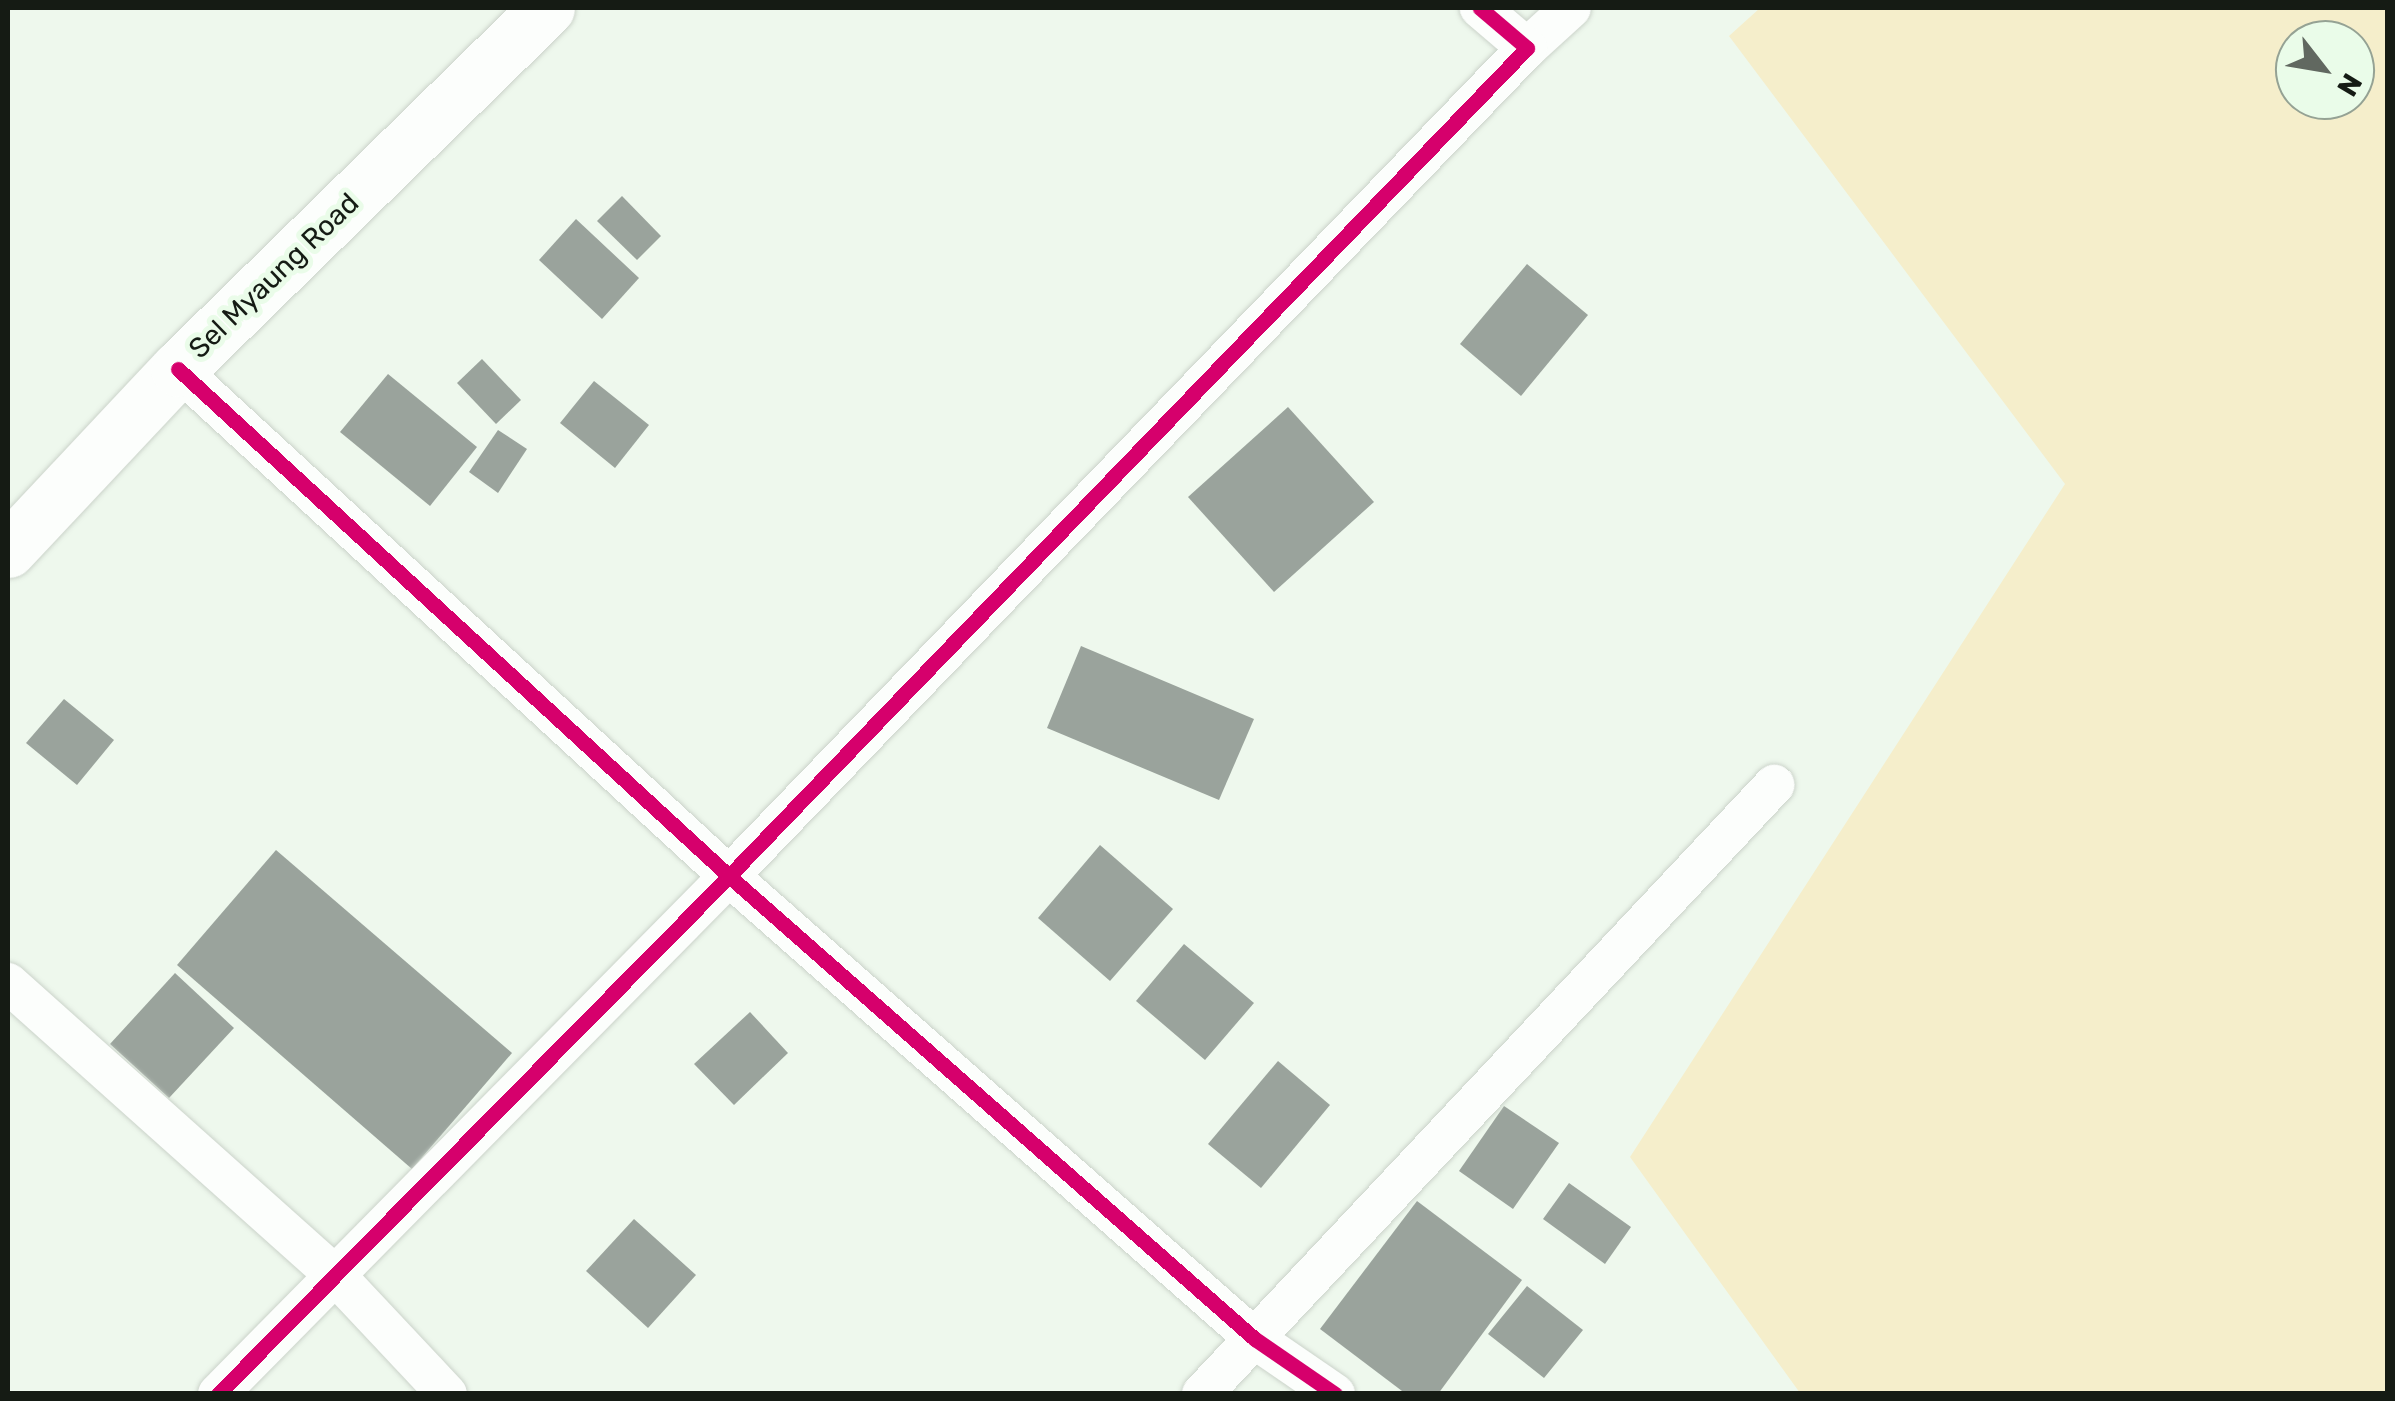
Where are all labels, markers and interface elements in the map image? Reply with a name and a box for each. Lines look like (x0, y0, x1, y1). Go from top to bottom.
north arrow (2275, 20, 2375, 120)
text: N (2330, 68, 2369, 102)
street label: Sel Myaung Road (182, 186, 366, 366)

